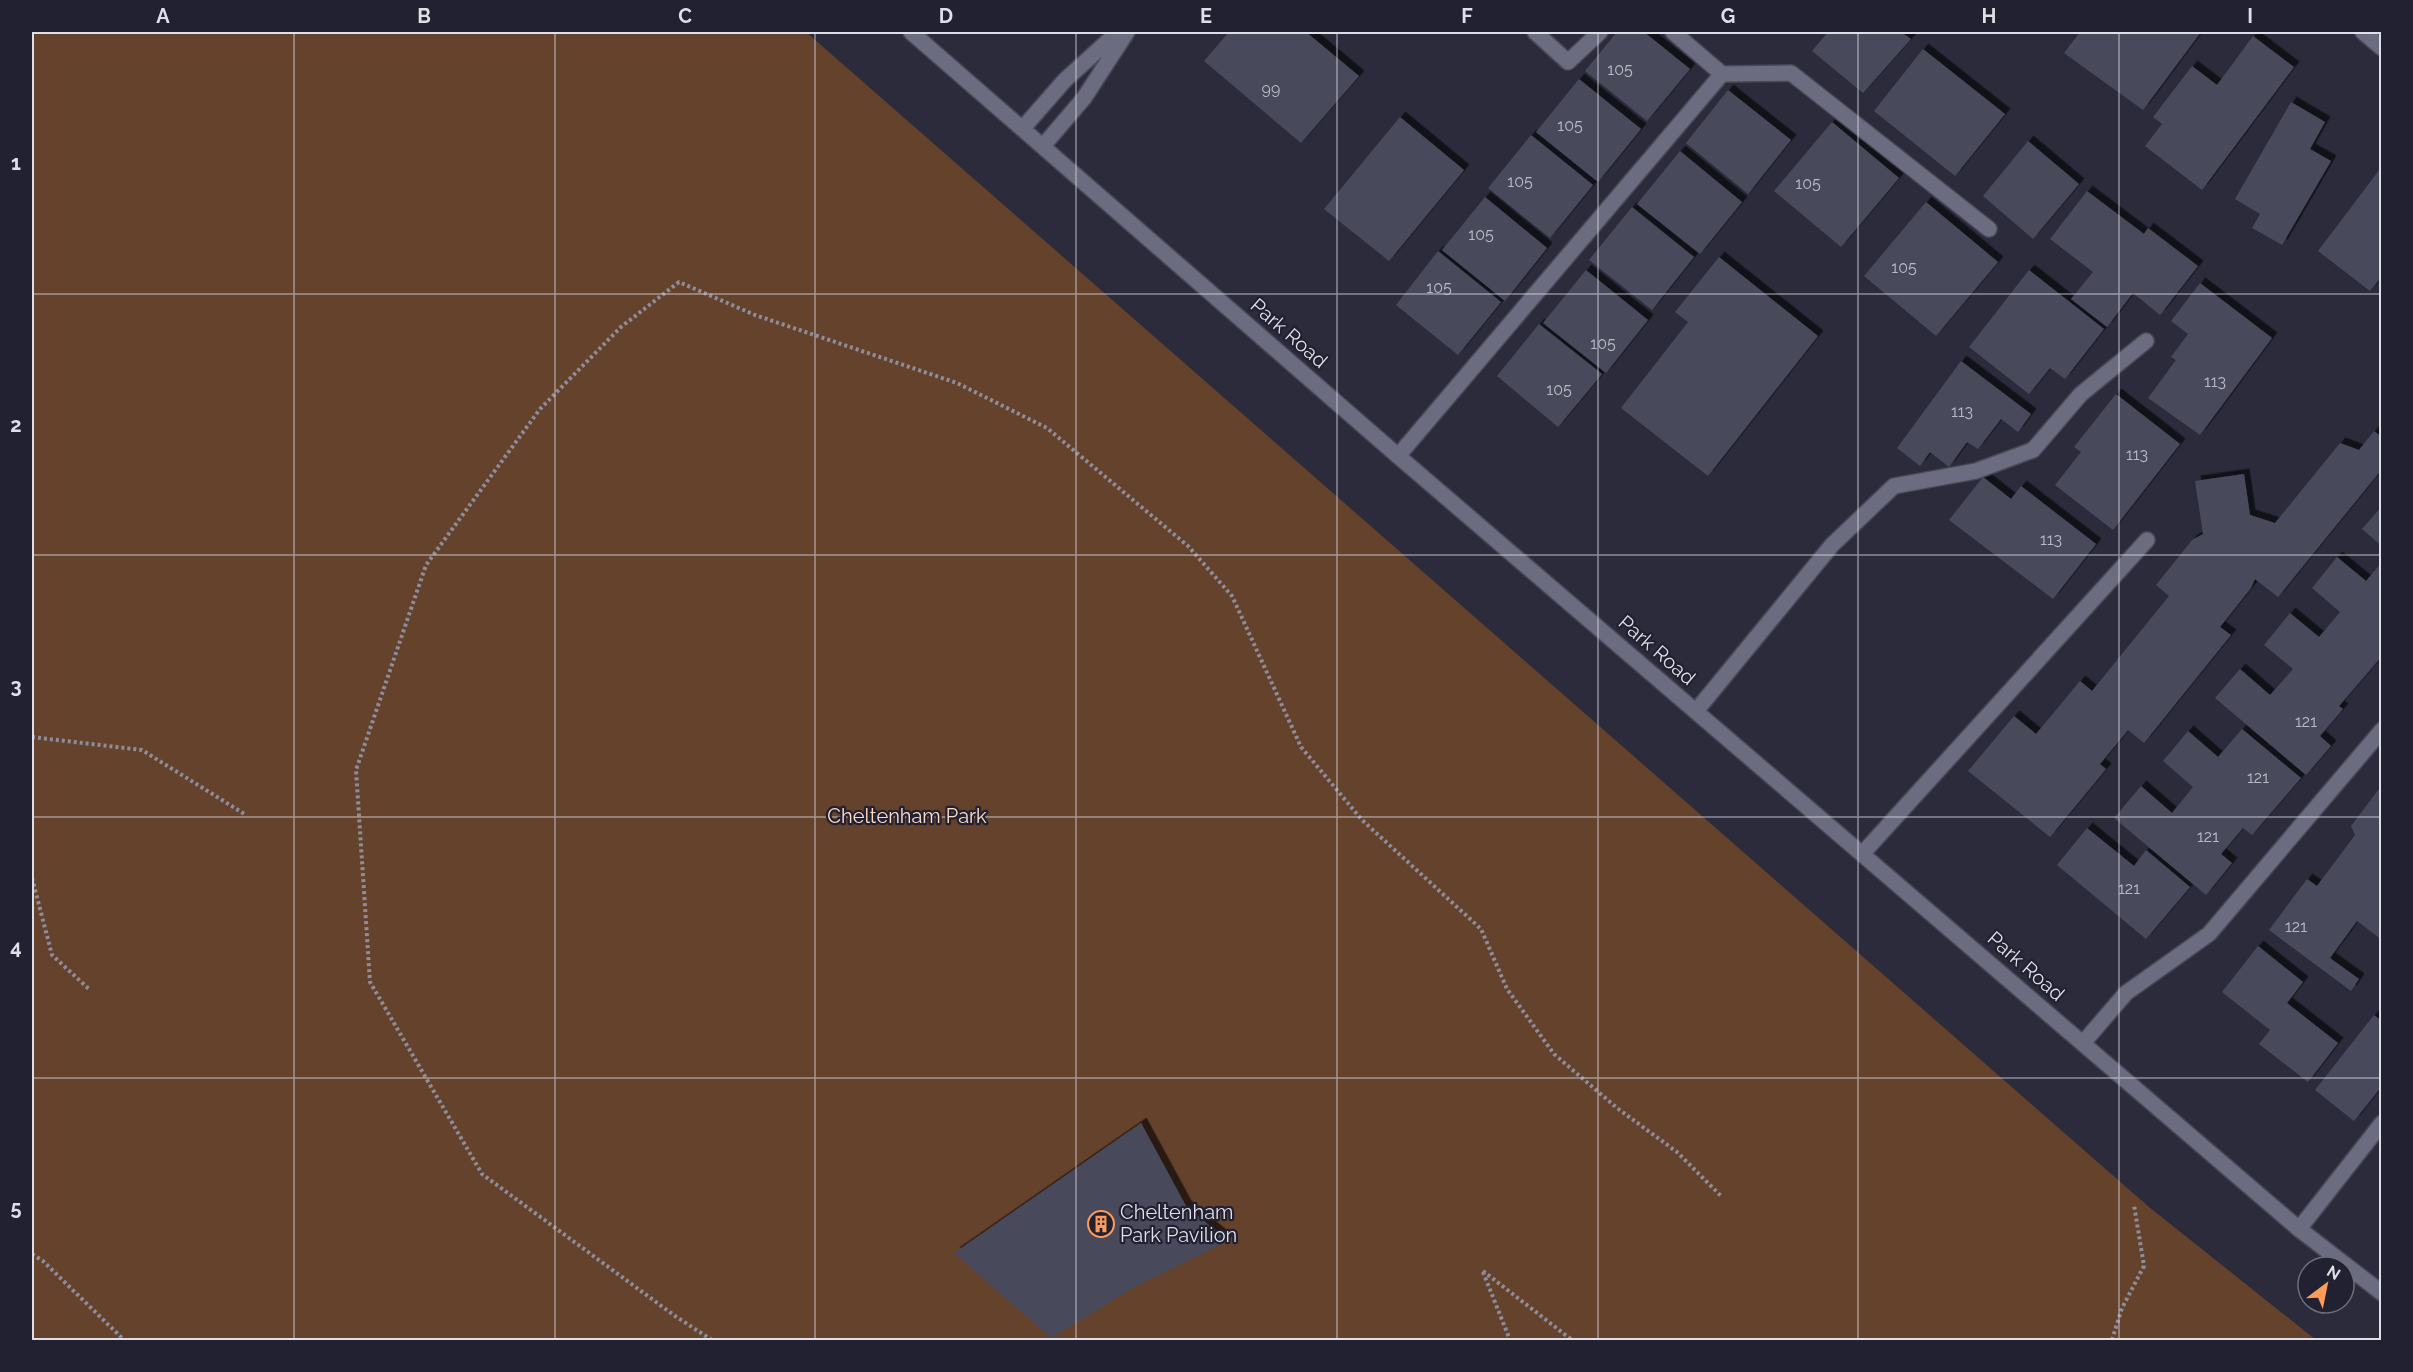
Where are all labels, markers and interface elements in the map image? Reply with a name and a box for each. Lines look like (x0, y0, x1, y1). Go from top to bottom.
text: A (156, 4, 170, 28)
text: B (417, 4, 431, 28)
text: C (678, 4, 692, 28)
text: D (939, 4, 953, 28)
text: E (1200, 4, 1212, 28)
text: F (1461, 4, 1473, 28)
text: G (1721, 4, 1735, 28)
text: H (1982, 4, 1996, 28)
text: I (2247, 4, 2253, 28)
house number: 105 (1607, 60, 1633, 79)
house number: 99 (1262, 79, 1280, 98)
house number: 105 (1557, 116, 1583, 135)
text: 1 (11, 151, 21, 175)
house number: 105 (1507, 172, 1533, 191)
house number: 105 (1795, 174, 1821, 193)
house number: 105 (1468, 225, 1494, 244)
house number: 105 (1891, 258, 1917, 277)
house number: 105 (1426, 278, 1452, 297)
street label: Park Road (1246, 293, 1332, 373)
house number: 105 (1590, 334, 1616, 353)
house number: 113 (2204, 372, 2226, 391)
house number: 105 (1546, 380, 1572, 399)
house number: 113 (1951, 402, 1973, 421)
text: 2 (10, 413, 22, 437)
house number: 113 (2126, 445, 2148, 464)
house number: 113 (2040, 530, 2062, 549)
street label: Park Road (1614, 610, 1700, 690)
text: 3 (10, 674, 22, 698)
house number: 121 (2295, 712, 2317, 731)
house number: 121 (2247, 768, 2269, 787)
park label: Cheltenham Park (827, 804, 987, 828)
house number: 121 (2197, 827, 2219, 846)
house number: 121 (2118, 879, 2140, 898)
house number: 121 (2285, 917, 2307, 936)
street label: Park Road (1983, 926, 2069, 1006)
text: 4 (10, 935, 22, 959)
text: 5 (10, 1196, 22, 1220)
place label: Cheltenham Park Pavilion (1120, 1200, 1237, 1247)
building icon: Cheltenham Park Pavilion (1086, 1209, 1116, 1239)
north arrow (2296, 1255, 2356, 1315)
text: N (2323, 1261, 2344, 1284)

